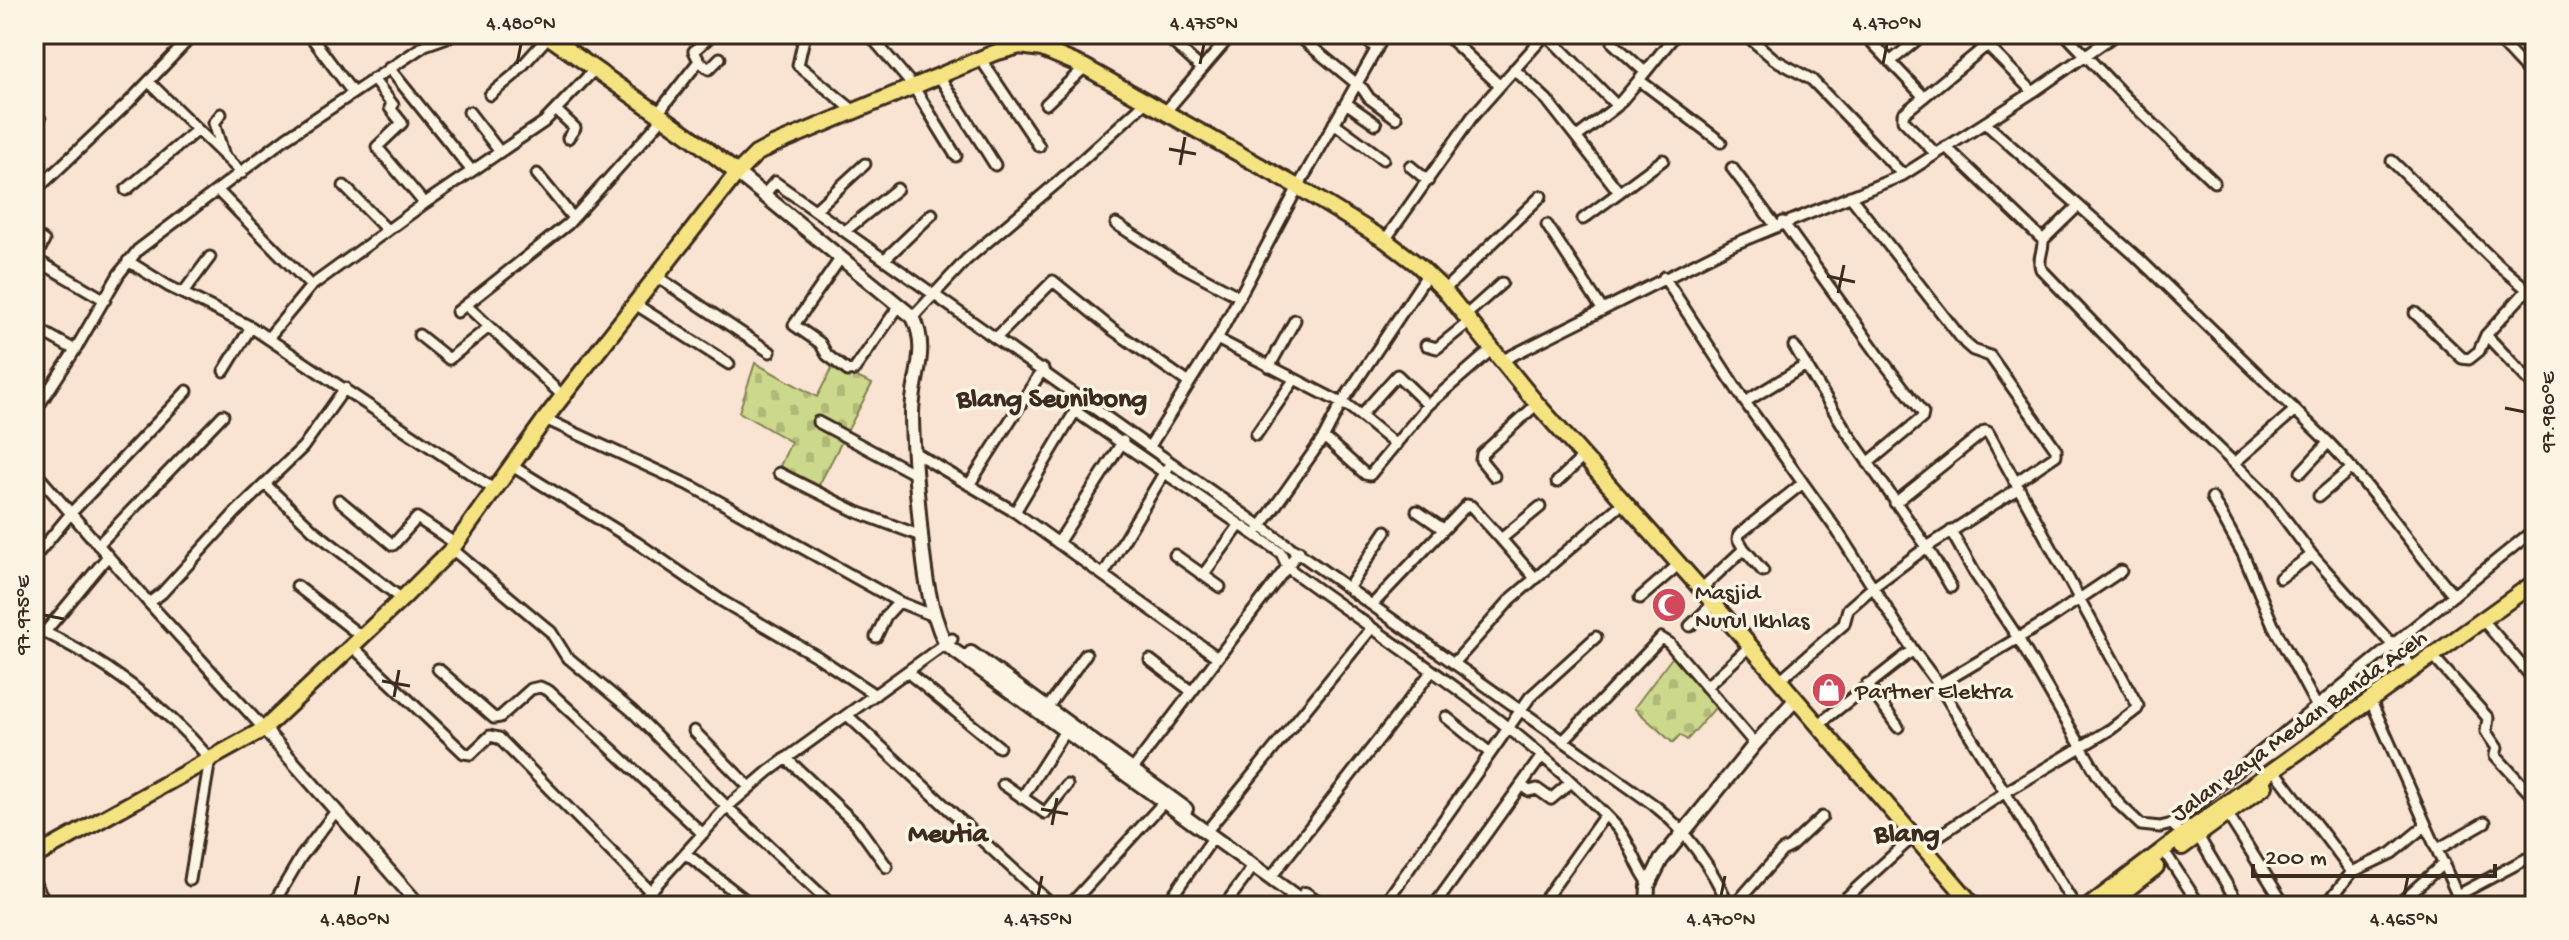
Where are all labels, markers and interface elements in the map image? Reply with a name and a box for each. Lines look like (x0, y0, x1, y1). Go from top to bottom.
text: 4.480°N (486, 14, 556, 37)
text: 4.475°N (1170, 14, 1238, 37)
text: 4.470°N (1852, 14, 1922, 37)
text: 97.980°E (2539, 370, 2562, 453)
district label: Blang Seunibong (956, 384, 1147, 417)
text: 97.975°E (14, 574, 37, 656)
place label: Masjid Nurul Ikhlas (1695, 580, 1811, 637)
mosque icon: Masjid Nurul Ikhlas (1650, 586, 1688, 624)
street label: Jalan Raya Medan Banda Aceh (2166, 624, 2434, 830)
shop icon: Partner Elektra (1810, 671, 1848, 709)
place label: Partner Elektra (1854, 679, 2013, 708)
district label: Meutia (908, 819, 989, 852)
district label: Blang (1873, 819, 1940, 852)
scale bar (2253, 828, 2495, 878)
text: 200 m (2265, 845, 2327, 874)
text: 4.480°N (320, 910, 390, 933)
text: 4.475°N (1004, 910, 1072, 933)
text: 4.470°N (1686, 910, 1756, 933)
text: 4.465°N (2370, 910, 2438, 933)

